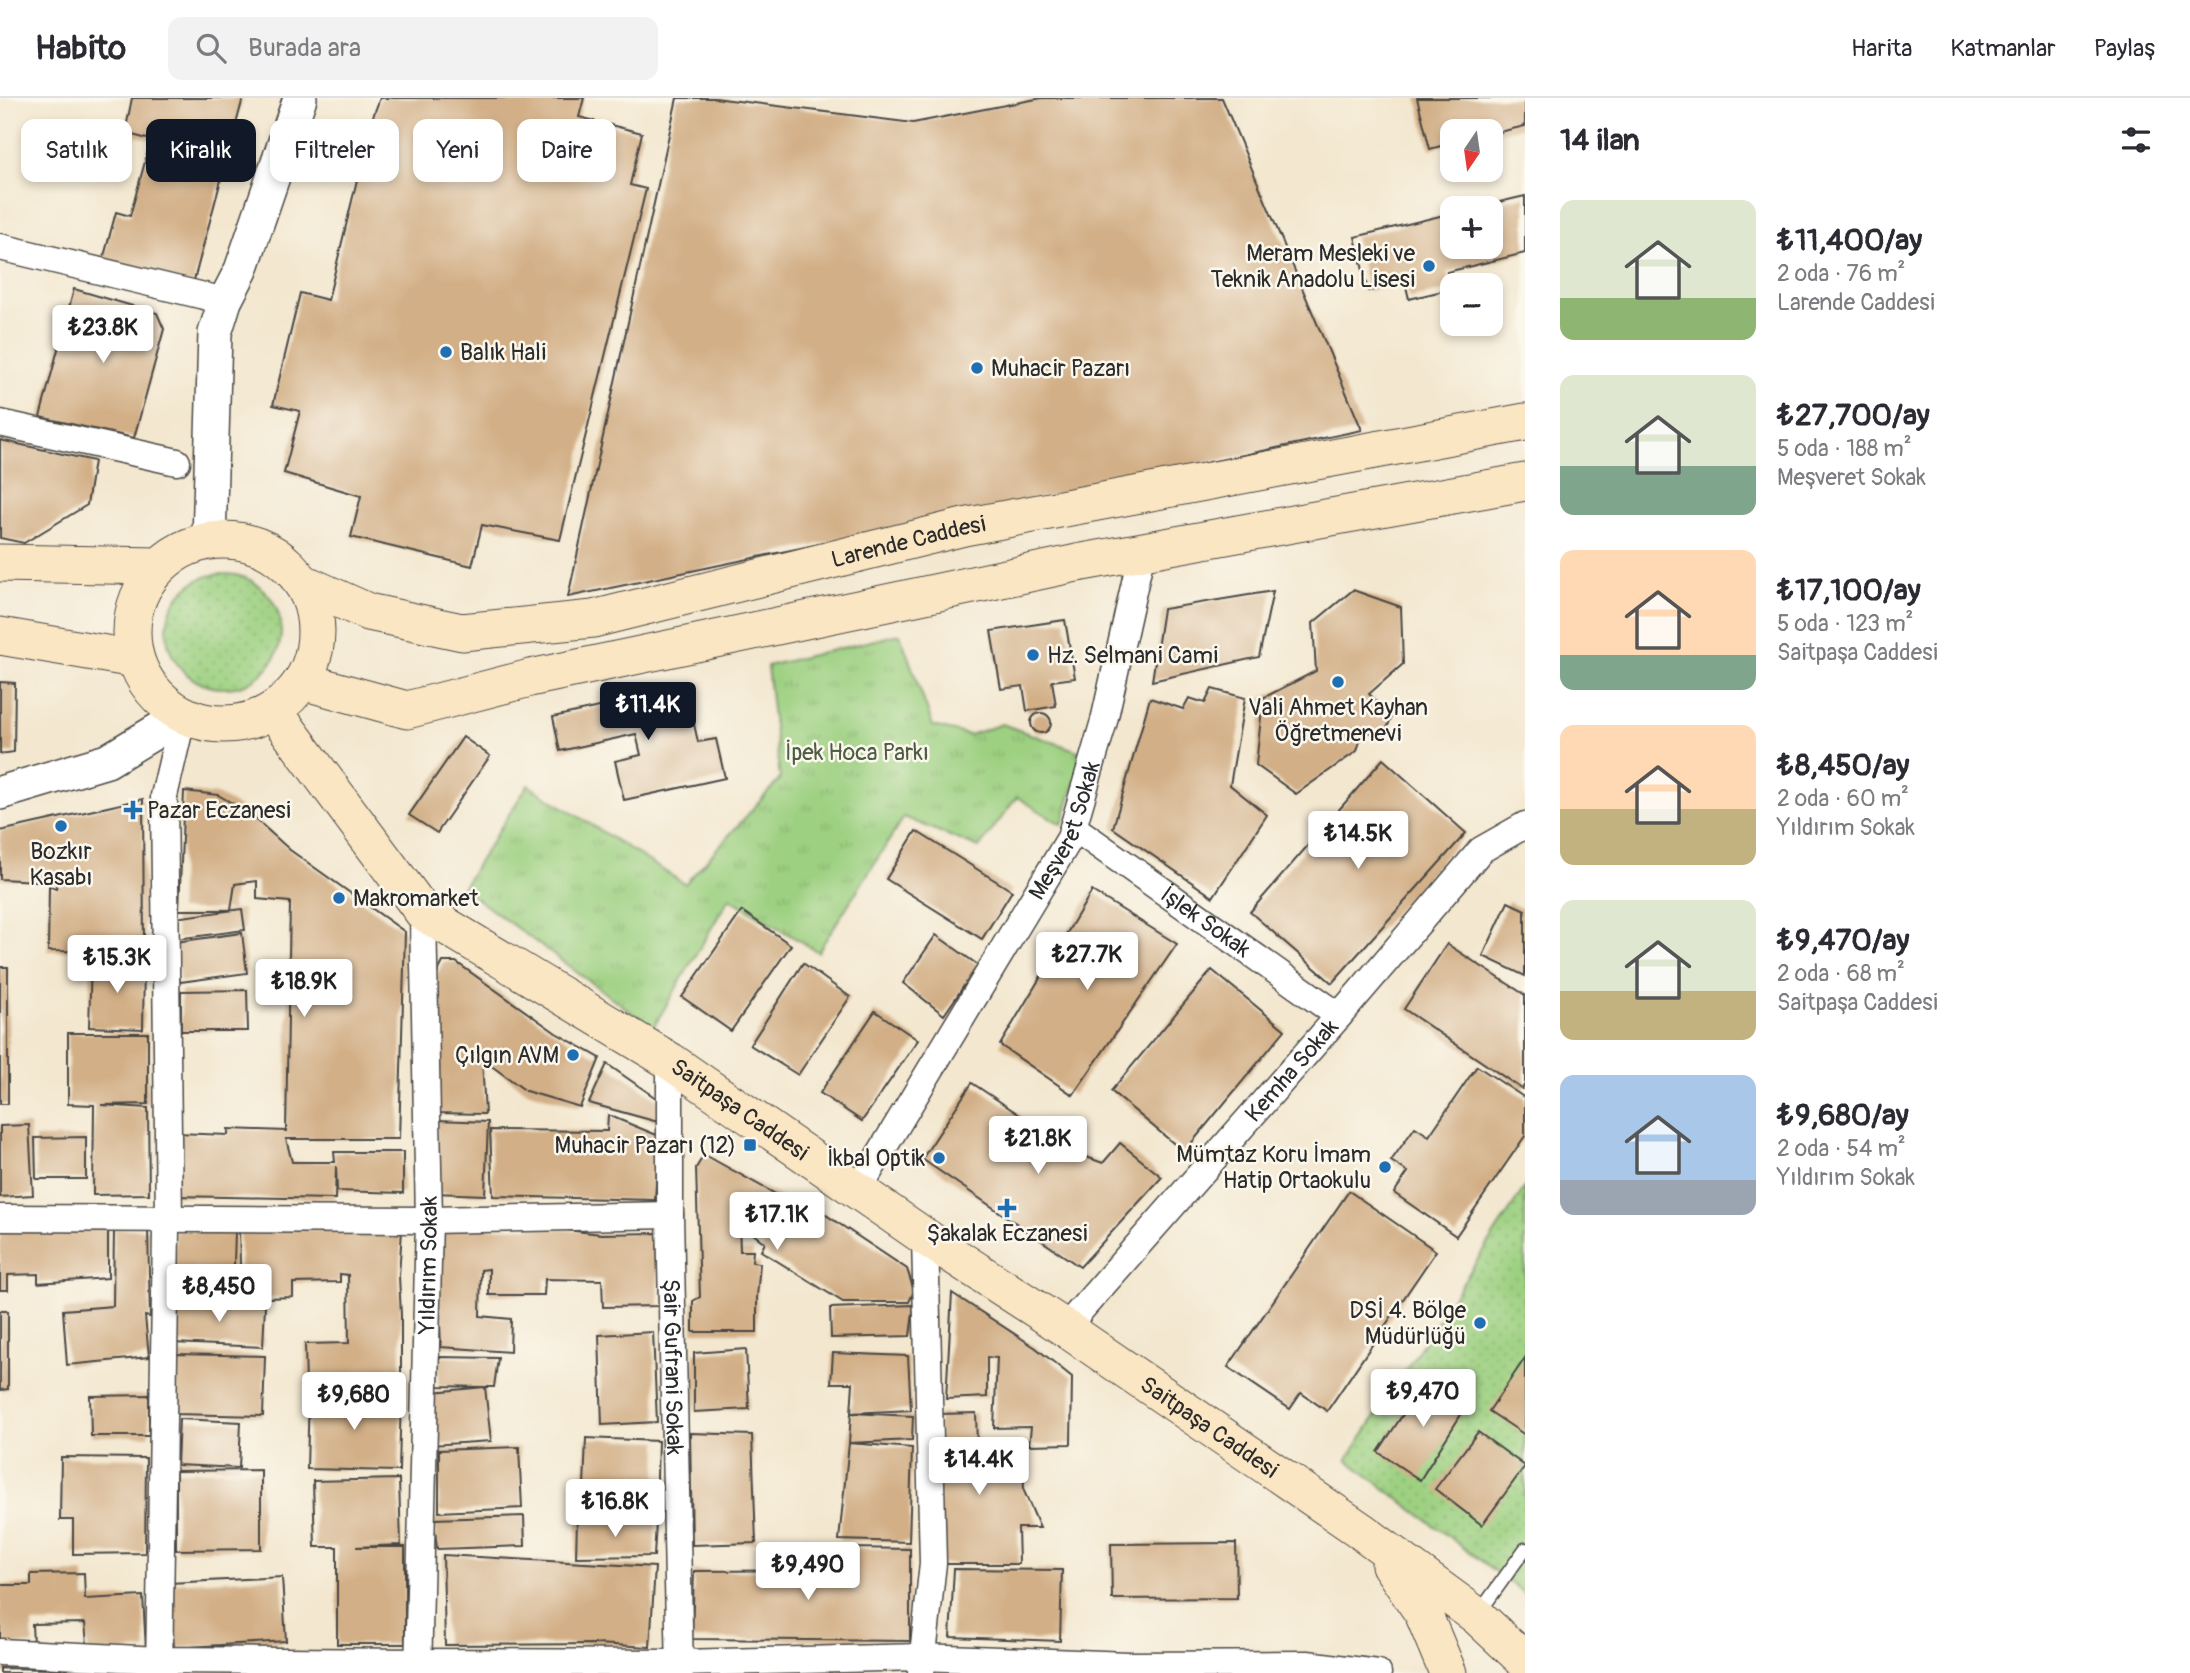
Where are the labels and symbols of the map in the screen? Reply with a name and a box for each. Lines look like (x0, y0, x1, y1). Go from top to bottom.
north arrow (1440, 119, 1503, 182)
place label: Meram Mesleki ve Teknik Anadolu Lisesi (1211, 239, 1416, 294)
marker: Meram Mesleki ve Teknik Anadolu Lisesi (1421, 258, 1437, 274)
pin: ₺23.8K (46, 306, 160, 365)
place label: Balık Hali (460, 338, 546, 367)
marker: Balık Hali (438, 344, 454, 360)
place label: Muhacir Pazarı (991, 354, 1130, 383)
marker: Muhacir Pazarı (969, 360, 985, 376)
street label: Larende Caddesi (828, 509, 988, 574)
place label: Hz. Selmani Cami (1047, 641, 1218, 670)
marker: Hz. Selmani Cami (1025, 647, 1041, 663)
marker: Vali Ahmet Kayhan Öğretmenevi (1330, 674, 1346, 690)
pin: ₺11.4K (591, 682, 705, 742)
place label: Vali Ahmet Kayhan Öğretmenevi (1248, 693, 1428, 748)
park label: İpek Hoca Parkı (785, 738, 929, 767)
street label: Meşveret Sokak (1022, 757, 1107, 905)
place label: Pazar Eczanesi (147, 796, 291, 825)
marker: Pazar Eczanesi (125, 802, 141, 818)
pin: ₺14.5K (1301, 812, 1415, 871)
marker: Bozkır Kasabı (53, 818, 69, 834)
place label: Bozkır Kasabı (29, 837, 93, 892)
street label: İşlek Sokak (1155, 880, 1257, 964)
place label: Makromarket (353, 884, 480, 913)
marker: Makromarket (331, 890, 347, 906)
pin: ₺27.7K (1030, 932, 1144, 992)
pin: ₺15.3K (60, 936, 174, 995)
pin: ₺18.9K (247, 960, 361, 1019)
street label: Kemha Sokak (1239, 1013, 1345, 1128)
place label: Çılgın AVM (455, 1041, 559, 1070)
marker: Çılgın AVM (565, 1047, 581, 1063)
street label: Saitpaşa Caddesi (665, 1052, 814, 1167)
pin: ₺21.8K (981, 1116, 1095, 1176)
place label: Muhacir Pazarı (12) (554, 1131, 736, 1160)
marker: Muhacir Pazarı (12) (742, 1137, 758, 1153)
place label: Mümtaz Koru İmam Hatip Ortaokulu (1176, 1140, 1371, 1195)
place label: İkbal Optik (827, 1144, 925, 1173)
marker: İkbal Optik (931, 1150, 947, 1166)
marker: Mümtaz Koru İmam Hatip Ortaokulu (1377, 1159, 1393, 1175)
pin: ₺17.1K (720, 1192, 834, 1252)
street label: Yıldırım Sokak (412, 1195, 444, 1335)
marker: Şakalak Eczanesi (999, 1200, 1015, 1216)
place label: Şakalak Eczanesi (927, 1219, 1087, 1248)
pin: ₺8,450 (162, 1264, 276, 1324)
street label: Şair Gufrani Sokak (656, 1279, 689, 1456)
place label: DSİ 4. Bölge Müdürlüğü (1349, 1296, 1467, 1351)
marker: DSİ 4. Bölge Müdürlüğü (1472, 1315, 1488, 1331)
street label: Saitpaşa Caddesi (1135, 1370, 1284, 1485)
pin: ₺9,470 (1366, 1370, 1480, 1429)
pin: ₺9,680 (297, 1372, 411, 1432)
pin: ₺14.4K (922, 1438, 1036, 1497)
pin: ₺16.8K (558, 1480, 672, 1539)
pin: ₺9,490 (751, 1542, 865, 1602)

